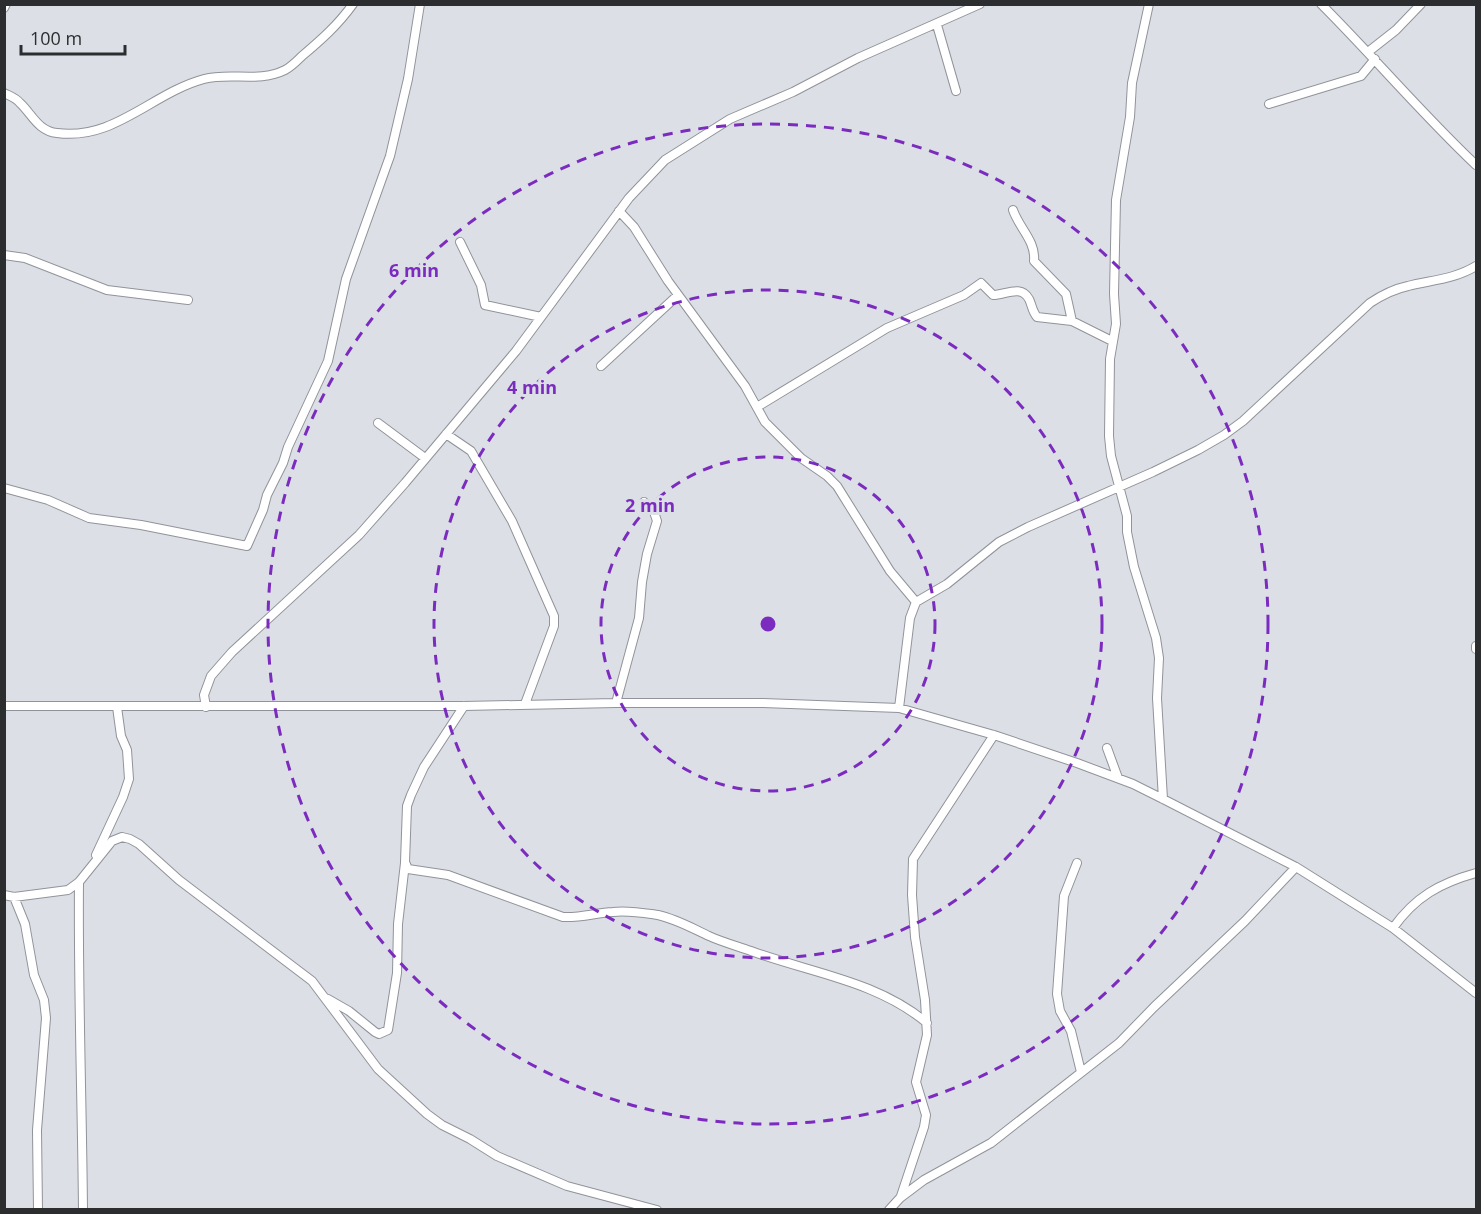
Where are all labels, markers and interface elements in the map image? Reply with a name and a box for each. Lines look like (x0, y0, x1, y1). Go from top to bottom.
scale bar (21, 18, 124, 56)
text: 100 m (30, 26, 82, 50)
text: 6 min (389, 258, 439, 282)
text: 4 min (507, 375, 557, 399)
text: 2 min (625, 493, 675, 517)
centre of rings (758, 614, 778, 634)

